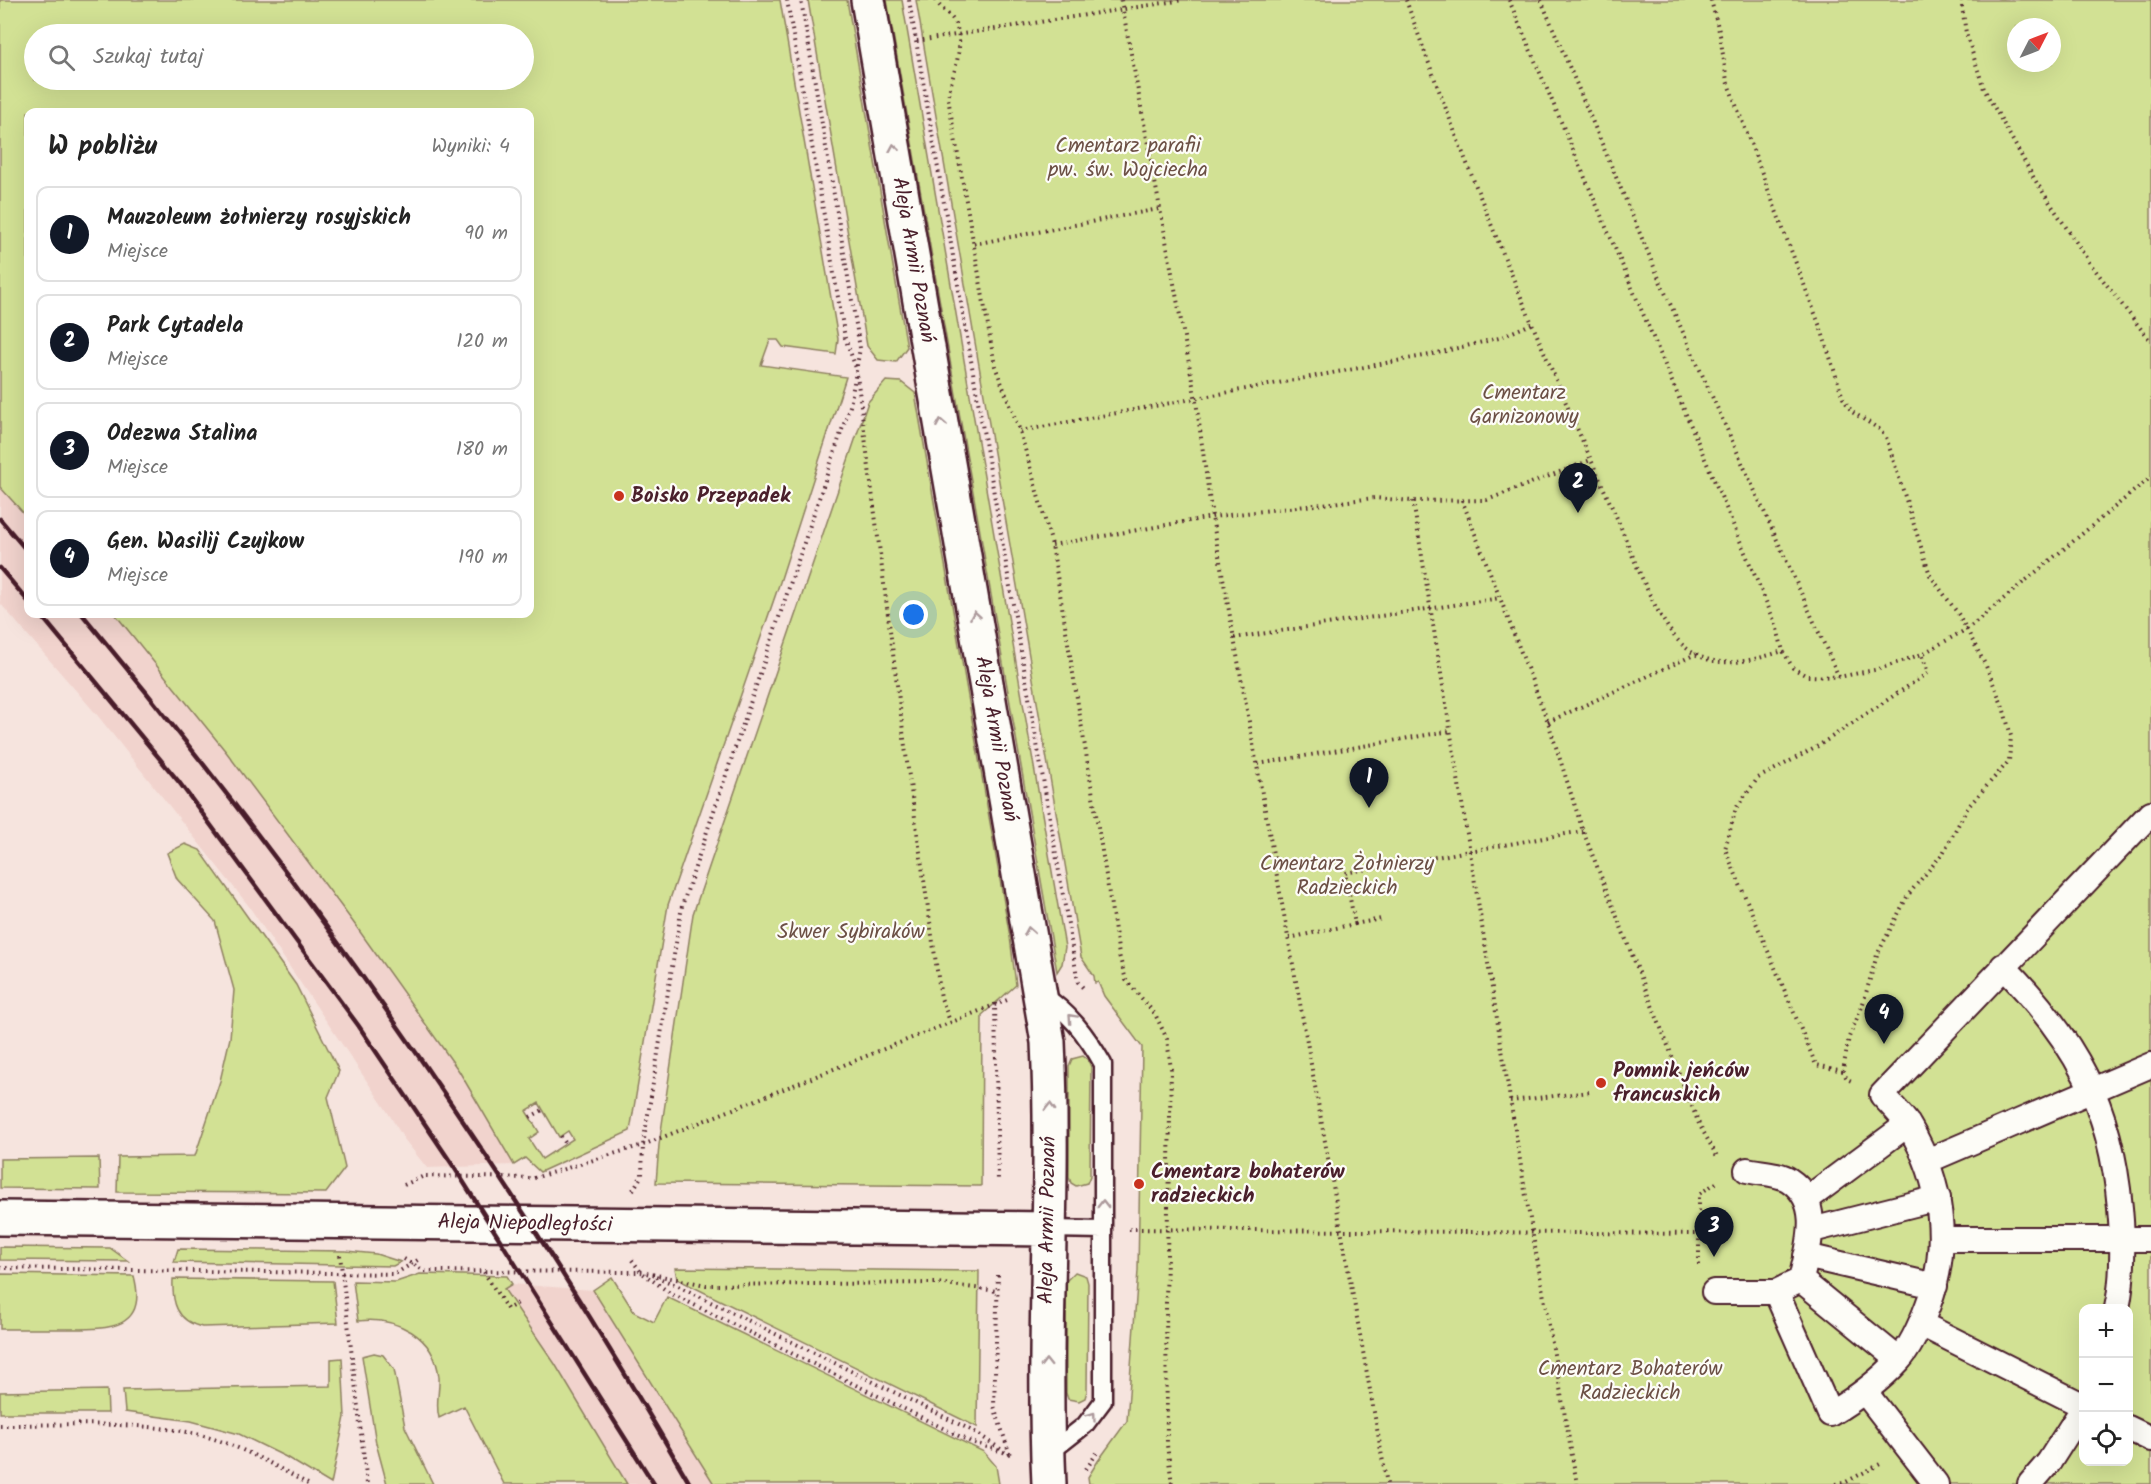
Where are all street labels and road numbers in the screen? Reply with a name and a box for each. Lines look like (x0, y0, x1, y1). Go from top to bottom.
street label: Aleja Armii Poznań (882, 174, 944, 346)
street label: Aleja Armii Poznań (965, 653, 1027, 825)
street label: Aleja Armii Poznań (1030, 1136, 1066, 1304)
street label: Aleja Niepodległości (437, 1206, 614, 1242)

